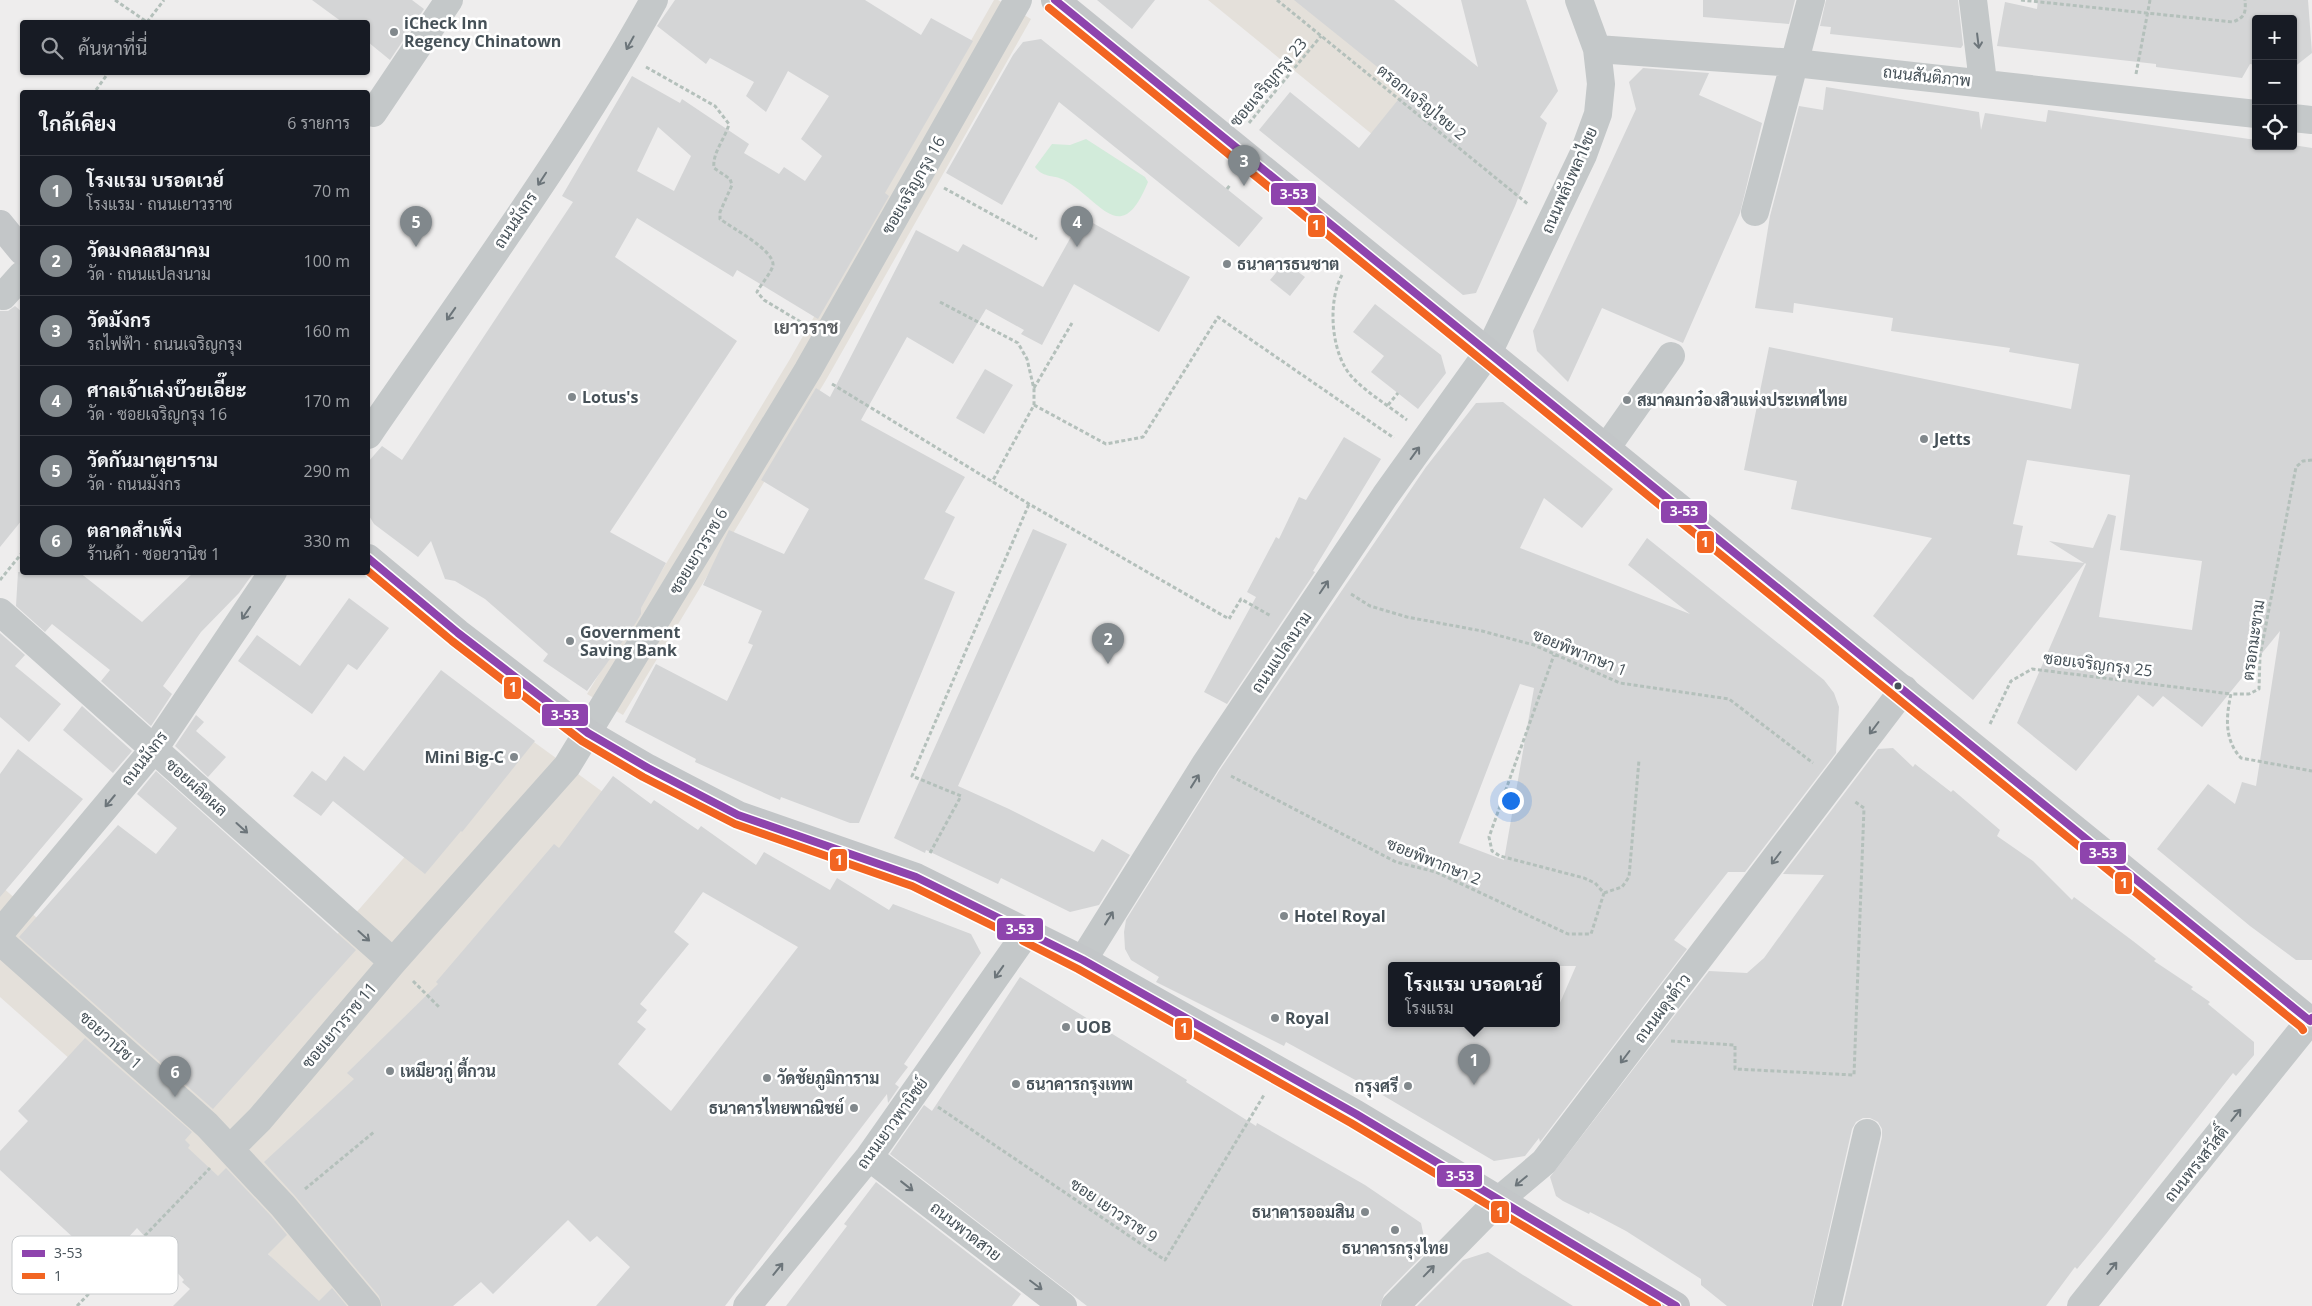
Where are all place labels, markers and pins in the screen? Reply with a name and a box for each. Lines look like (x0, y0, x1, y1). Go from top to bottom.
place label: iCheck Inn Regency Chinatown (404, 12, 561, 52)
marker: iCheck Inn Regency Chinatown (388, 26, 400, 38)
pin: 3 (1228, 145, 1260, 186)
pin: 5 (400, 206, 432, 247)
pin: 4 (1061, 206, 1093, 247)
place label: ธนาคารธนชาต (1237, 253, 1339, 275)
marker: ธนาคารธนชาต (1221, 258, 1233, 270)
place label: Lotus's (582, 386, 639, 408)
place label: สมาคมกว๋องสิวแห่งประเทศไทย (1637, 389, 1847, 411)
marker: Lotus's (566, 391, 578, 403)
marker: สมาคมกว๋องสิวแห่งประเทศไทย (1621, 394, 1633, 406)
place label: Jetts (1932, 428, 1971, 450)
marker: Jetts (1918, 433, 1930, 445)
place label: Government Saving Bank (580, 621, 681, 661)
pin: 2 (1092, 623, 1124, 664)
marker: Government Saving Bank (564, 635, 576, 647)
unlabelled marker (1893, 681, 1903, 691)
place label: Mini Big-C (424, 746, 504, 768)
marker: Mini Big-C (508, 751, 520, 763)
place label: Hotel Royal (1294, 905, 1386, 927)
marker: Hotel Royal (1278, 910, 1290, 922)
place label: Royal (1285, 1007, 1329, 1029)
marker: Royal (1269, 1012, 1281, 1024)
place label: UOB (1076, 1016, 1112, 1038)
marker: UOB (1060, 1021, 1072, 1033)
pin: 1 (1458, 1044, 1490, 1085)
pin: 6 (159, 1056, 191, 1097)
place label: เหมียวกู่ ตี้กวน (400, 1057, 496, 1084)
marker: เหมียวกู่ ตี้กวน (384, 1065, 396, 1077)
place label: วัดชัยภูมิการาม (777, 1067, 879, 1091)
marker: วัดชัยภูมิการาม (761, 1072, 773, 1084)
place label: ธนาคารกรุงเทพ (1026, 1073, 1133, 1096)
place label: กรุงศรี (1355, 1075, 1399, 1098)
marker: ธนาคารกรุงเทพ (1010, 1078, 1022, 1090)
marker: กรุงศรี (1402, 1080, 1414, 1092)
place label: ธนาคารไทยพาณิชย์ (709, 1097, 845, 1119)
marker: ธนาคารไทยพาณิชย์ (848, 1102, 860, 1114)
place label: ธนาคารออมสิน (1252, 1201, 1355, 1223)
marker: ธนาคารออมสิน (1359, 1206, 1371, 1218)
marker: ธนาคารกรุงไทย (1389, 1224, 1401, 1236)
place label: ธนาคารกรุงไทย (1342, 1237, 1448, 1260)

